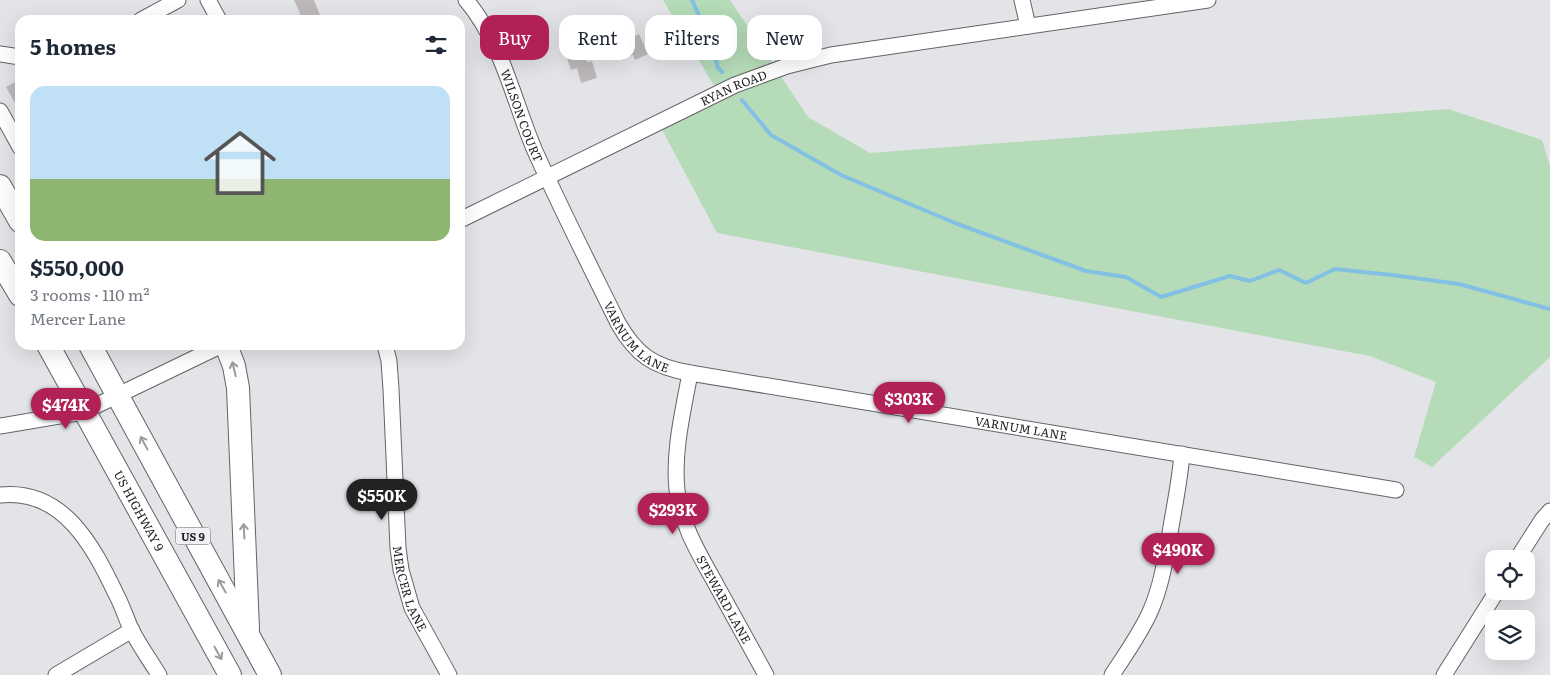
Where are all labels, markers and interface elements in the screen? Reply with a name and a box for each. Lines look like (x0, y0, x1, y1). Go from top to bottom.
chip: Buy (480, 15, 549, 60)
chip: Rent (559, 15, 635, 60)
chip: Filters (645, 15, 737, 60)
chip: New (747, 15, 822, 60)
text: 5 homes (30, 30, 116, 61)
icon: filters (422, 31, 450, 59)
street label: RYAN ROAD (697, 65, 769, 110)
street label: WILSON COURT (496, 66, 548, 165)
icon: home (195, 118, 285, 208)
text: $550,000 (30, 251, 124, 282)
text: 3 rooms · 110 m² (30, 282, 150, 306)
street label: VARNUM LANE (600, 298, 672, 377)
text: Mercer Lane (30, 306, 126, 330)
one-way arrow (229, 361, 238, 377)
pin: $303K (874, 382, 944, 424)
text: $303K (884, 386, 934, 410)
pin: $474K (31, 388, 101, 430)
text: $474K (42, 392, 90, 416)
street label: VARNUM LANE (974, 411, 1069, 444)
one-way arrow (139, 436, 149, 451)
street label: US HIGHWAY 9 (110, 467, 169, 554)
pin: $550K (347, 478, 417, 521)
text: $550K (357, 483, 407, 507)
pin: $293K (638, 492, 708, 535)
text: $293K (649, 497, 697, 521)
one-way arrow (240, 523, 249, 539)
road number: US 9 (176, 528, 210, 544)
pin: $490K (1143, 532, 1213, 575)
text: $490K (1153, 537, 1203, 561)
street label: MERCER LANE (389, 544, 432, 635)
map controls (1485, 550, 1535, 660)
button: locate (1485, 550, 1535, 600)
street label: STEWARD LANE (692, 552, 756, 647)
one-way arrow (216, 580, 226, 594)
button: layers (1485, 610, 1535, 660)
one-way arrow (213, 646, 223, 661)

